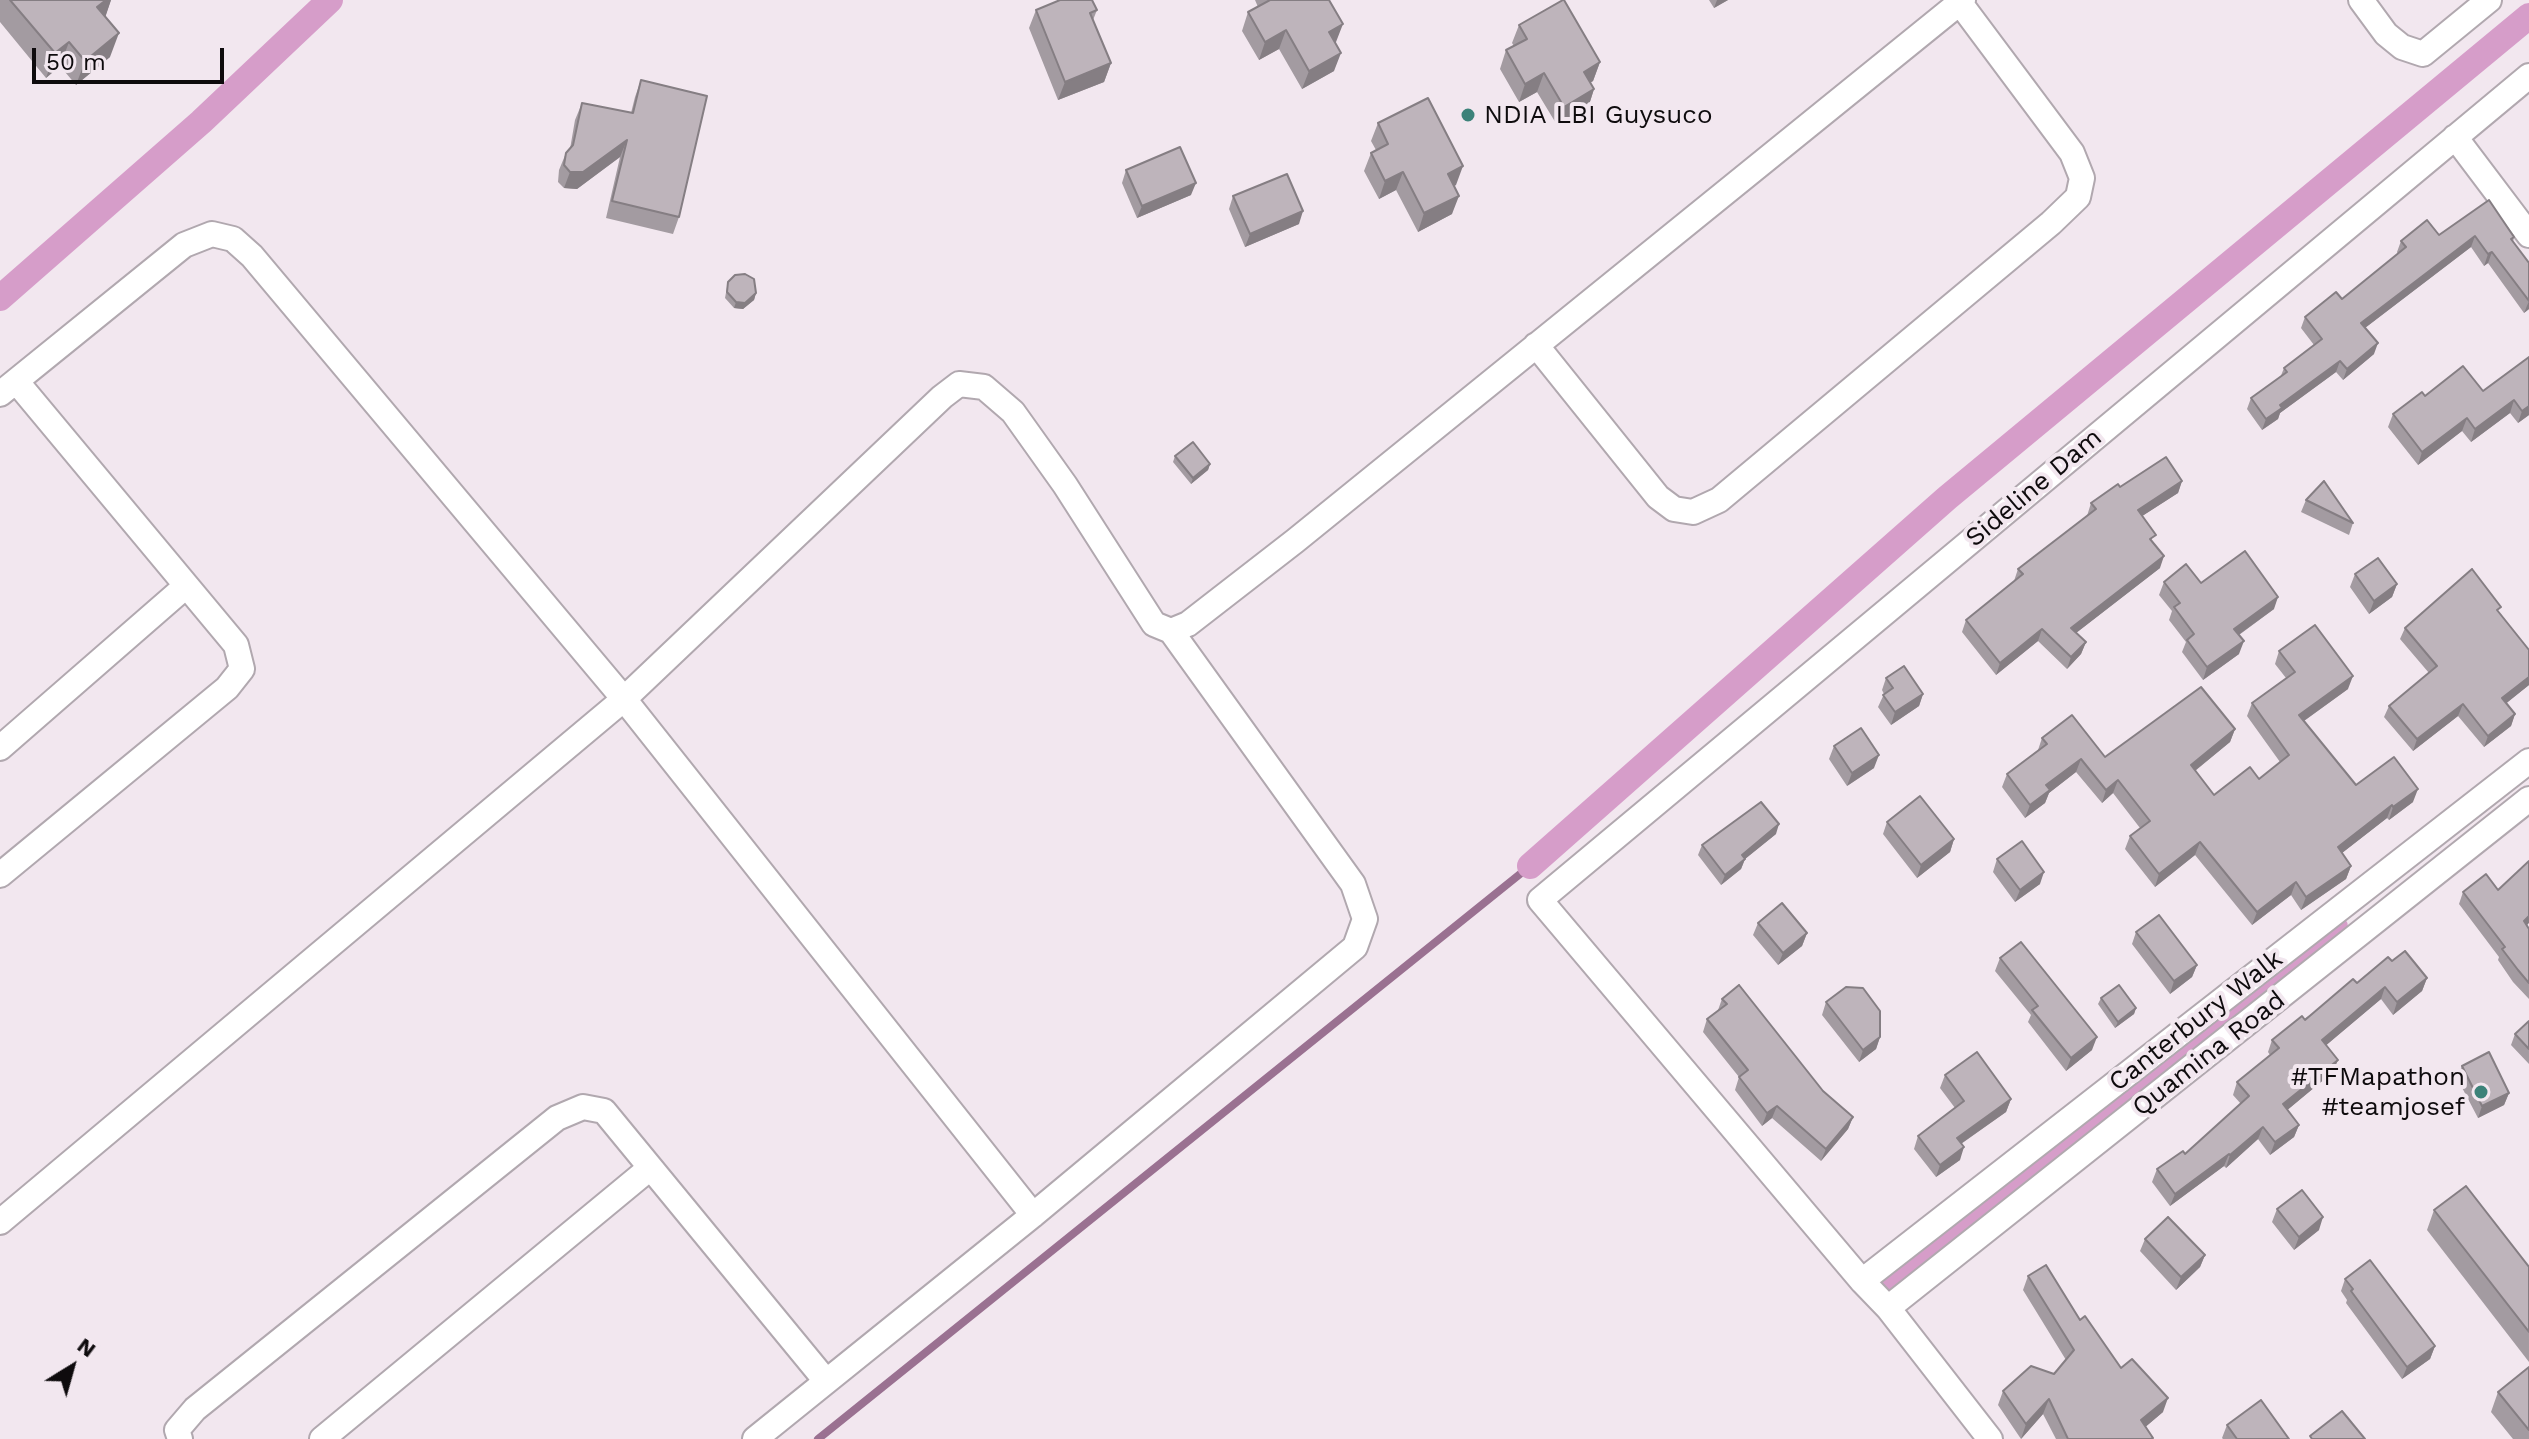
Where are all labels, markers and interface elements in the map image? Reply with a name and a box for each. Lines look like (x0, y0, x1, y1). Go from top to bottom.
scale bar (36, 32, 228, 82)
text: 50 m (46, 48, 106, 76)
place label: NDIA LBI Guysuco (1484, 99, 1712, 131)
marker: NDIA LBI Guysuco (1459, 106, 1477, 124)
street label: Sideline Dam (1960, 422, 2108, 554)
street label: Canterbury Walk (2103, 944, 2289, 1098)
street label: Quamina Road (2126, 985, 2292, 1123)
place label: #TFMapathon #teamjosef (2291, 1061, 2465, 1122)
marker: #TFMapathon #teamjosef (2472, 1083, 2490, 1101)
north arrow (32, 1327, 112, 1407)
text: N (73, 1333, 101, 1362)

